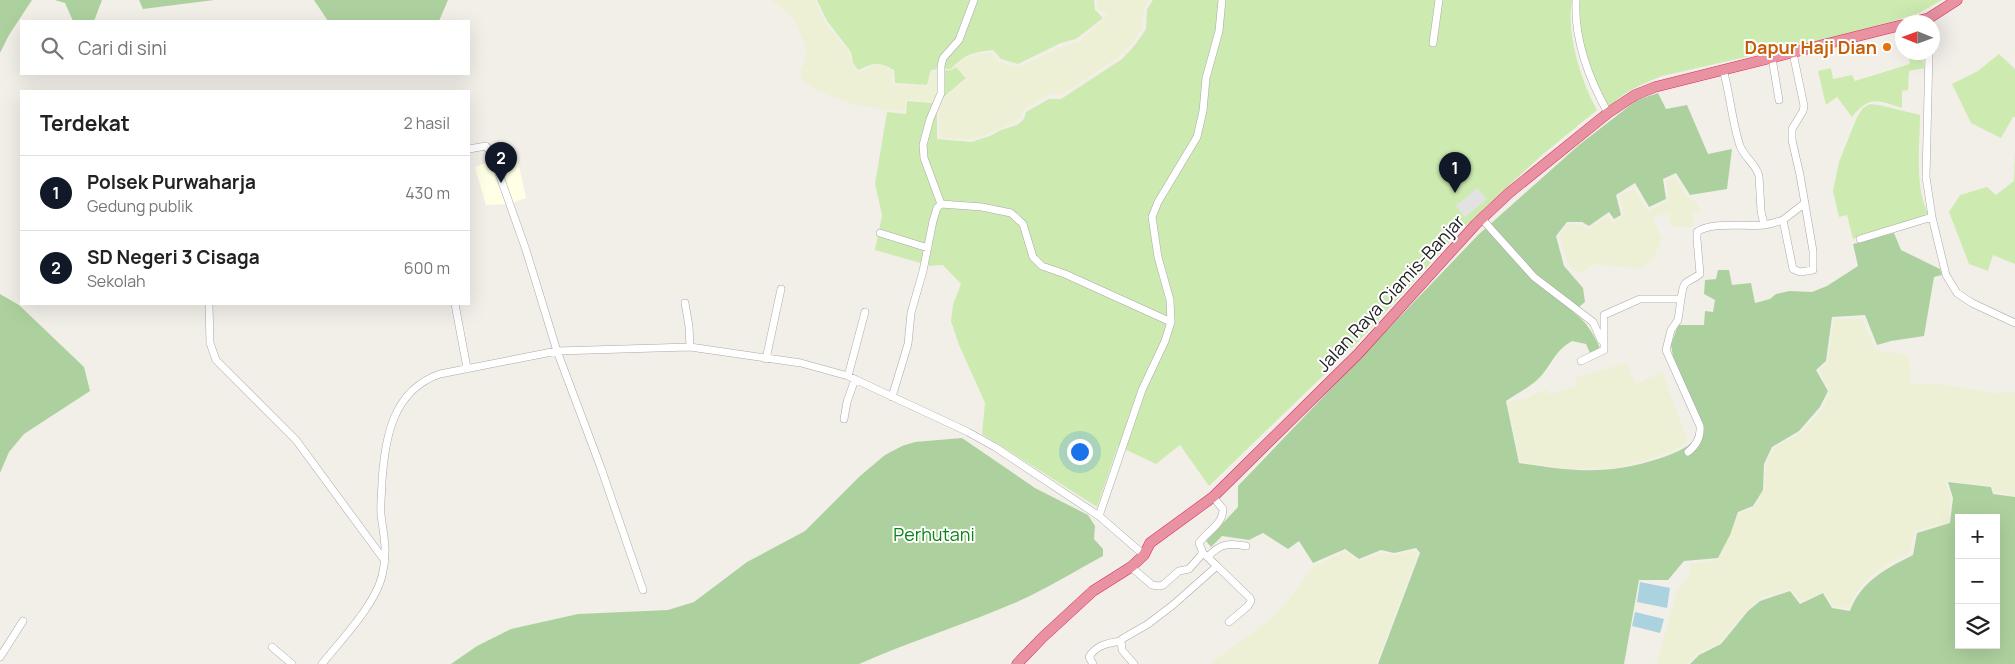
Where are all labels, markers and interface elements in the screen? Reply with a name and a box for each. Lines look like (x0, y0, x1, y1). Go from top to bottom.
north arrow (1895, 15, 1940, 60)
search box (20, 20, 470, 75)
icon: search (38, 34, 66, 62)
text: Cari di sini (78, 35, 167, 61)
place label: Dapur Haji Dian (1744, 35, 1877, 59)
marker: Dapur Haji Dian (1881, 41, 1893, 53)
text: Terdekat (40, 109, 130, 137)
text: 2 hasil (403, 112, 450, 134)
pin: 2 (485, 142, 517, 183)
pin: 1 (1439, 152, 1471, 193)
text: Polsek Purwaharja (87, 169, 256, 195)
text: 1 (52, 182, 60, 204)
text: 430 m (405, 182, 450, 204)
text: Gedung publik (87, 195, 193, 217)
street label: Jalan Raya Ciamis-Banjar (1311, 209, 1470, 377)
text: SD Negeri 3 Cisaga (87, 244, 260, 270)
text: 2 (51, 257, 61, 279)
text: 600 m (404, 257, 450, 279)
text: Sekolah (87, 270, 146, 292)
your location (1067, 439, 1093, 465)
map controls (1955, 514, 2000, 649)
button: + (1955, 514, 2000, 559)
park label: Perhutani (893, 522, 975, 546)
button: − (1955, 559, 2000, 604)
button: layers (1955, 604, 2000, 649)

